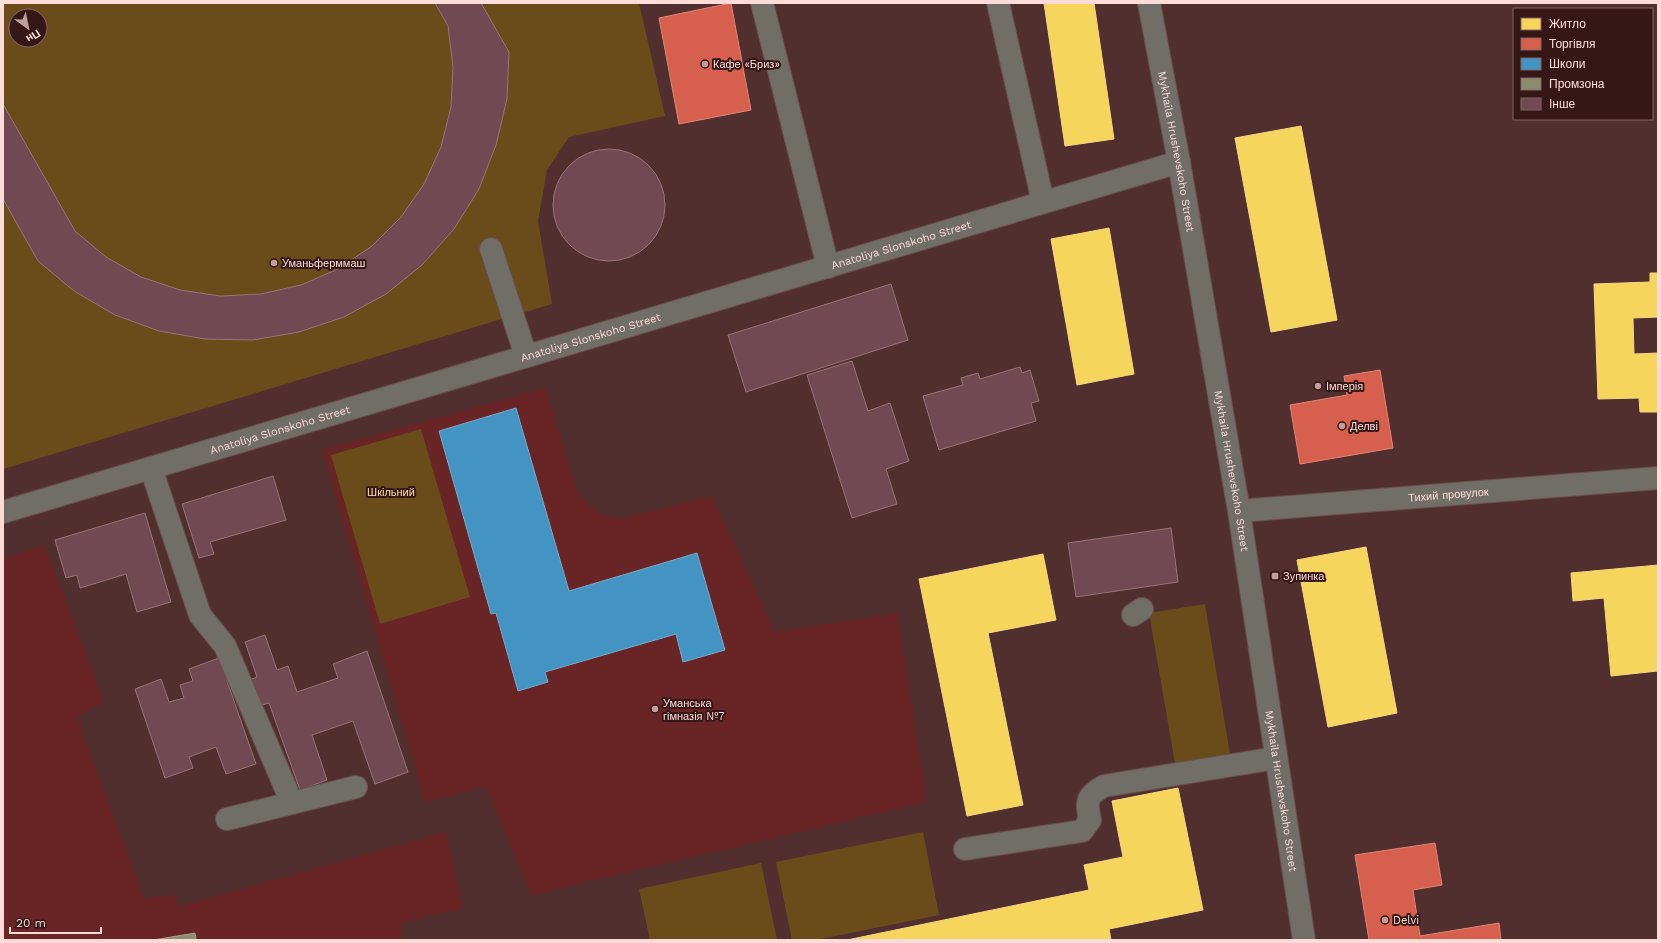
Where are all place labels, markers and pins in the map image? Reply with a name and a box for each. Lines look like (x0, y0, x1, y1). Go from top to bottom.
place label: Кафе «Бриз» (713, 58, 780, 71)
marker: Кафе «Бриз» (700, 59, 710, 69)
place label: Уманьферммаш (282, 257, 366, 270)
marker: Уманьферммаш (269, 258, 279, 268)
place label: Імперія (1326, 380, 1363, 393)
marker: Імперія (1313, 381, 1323, 391)
place label: Делві (1350, 420, 1378, 433)
marker: Делві (1337, 421, 1347, 431)
place label: Зупинка (1283, 570, 1325, 583)
marker: Зупинка (1270, 571, 1280, 581)
place label: Уманська гімназія №7 (663, 697, 725, 723)
marker: Уманська гімназія №7 (650, 704, 660, 714)
place label: Delvi (1393, 914, 1419, 927)
marker: Delvi (1380, 915, 1390, 925)

